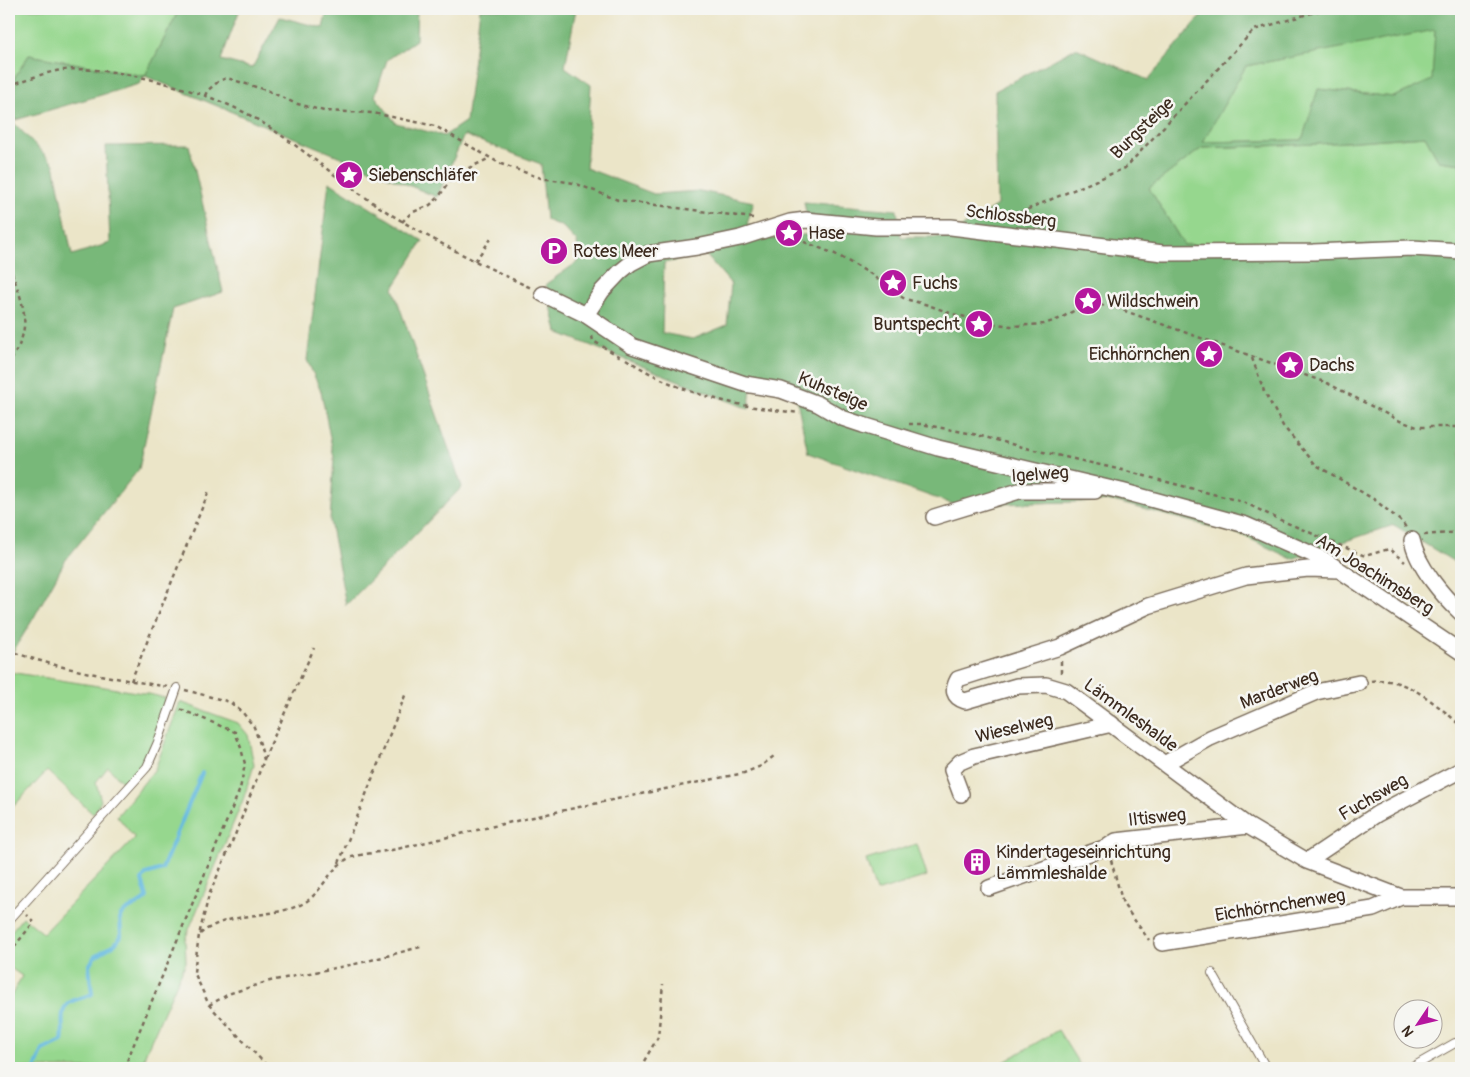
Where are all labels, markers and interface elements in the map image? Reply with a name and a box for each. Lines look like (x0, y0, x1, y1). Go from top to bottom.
street label: Burgsteige (1106, 92, 1179, 164)
place icon: Siebenschläfer (334, 160, 364, 190)
place label: Siebenschläfer (368, 164, 478, 187)
street label: Schlossberg (964, 200, 1058, 233)
place icon: Hase (774, 218, 804, 248)
place label: Hase (808, 222, 845, 245)
parking icon: Rotes Meer (539, 236, 569, 266)
place label: Rotes Meer (573, 240, 659, 263)
place icon: Fuchs (878, 268, 908, 298)
place label: Fuchs (912, 272, 958, 295)
place icon: Wildschwein (1073, 286, 1103, 316)
place label: Wildschwein (1107, 290, 1199, 313)
place icon: Buntspecht (964, 309, 994, 339)
place label: Buntspecht (873, 313, 961, 336)
place icon: Eichhörnchen (1194, 339, 1224, 369)
place label: Eichhörnchen (1089, 343, 1190, 366)
place icon: Dachs (1275, 350, 1305, 380)
place label: Dachs (1309, 354, 1354, 377)
street label: Kuhsteige (794, 366, 871, 416)
street label: Igelweg (1011, 461, 1069, 488)
street label: Am Joachimsberg (1311, 529, 1438, 620)
street label: Marderweg (1237, 664, 1321, 715)
street label: Lämmleshalde (1079, 674, 1182, 757)
street label: Wieselweg (973, 708, 1055, 749)
street label: Fuchsweg (1335, 769, 1412, 826)
street label: Iltisweg (1127, 803, 1187, 832)
place label: Kindertageseinrichtung Lämmleshalde (996, 841, 1171, 885)
building icon: Kindertageseinrichtung Lämmleshalde (962, 847, 992, 877)
street label: Eichhörnchenweg (1213, 884, 1347, 927)
north arrow (1392, 1000, 1442, 1050)
text: N (1398, 1022, 1417, 1040)

